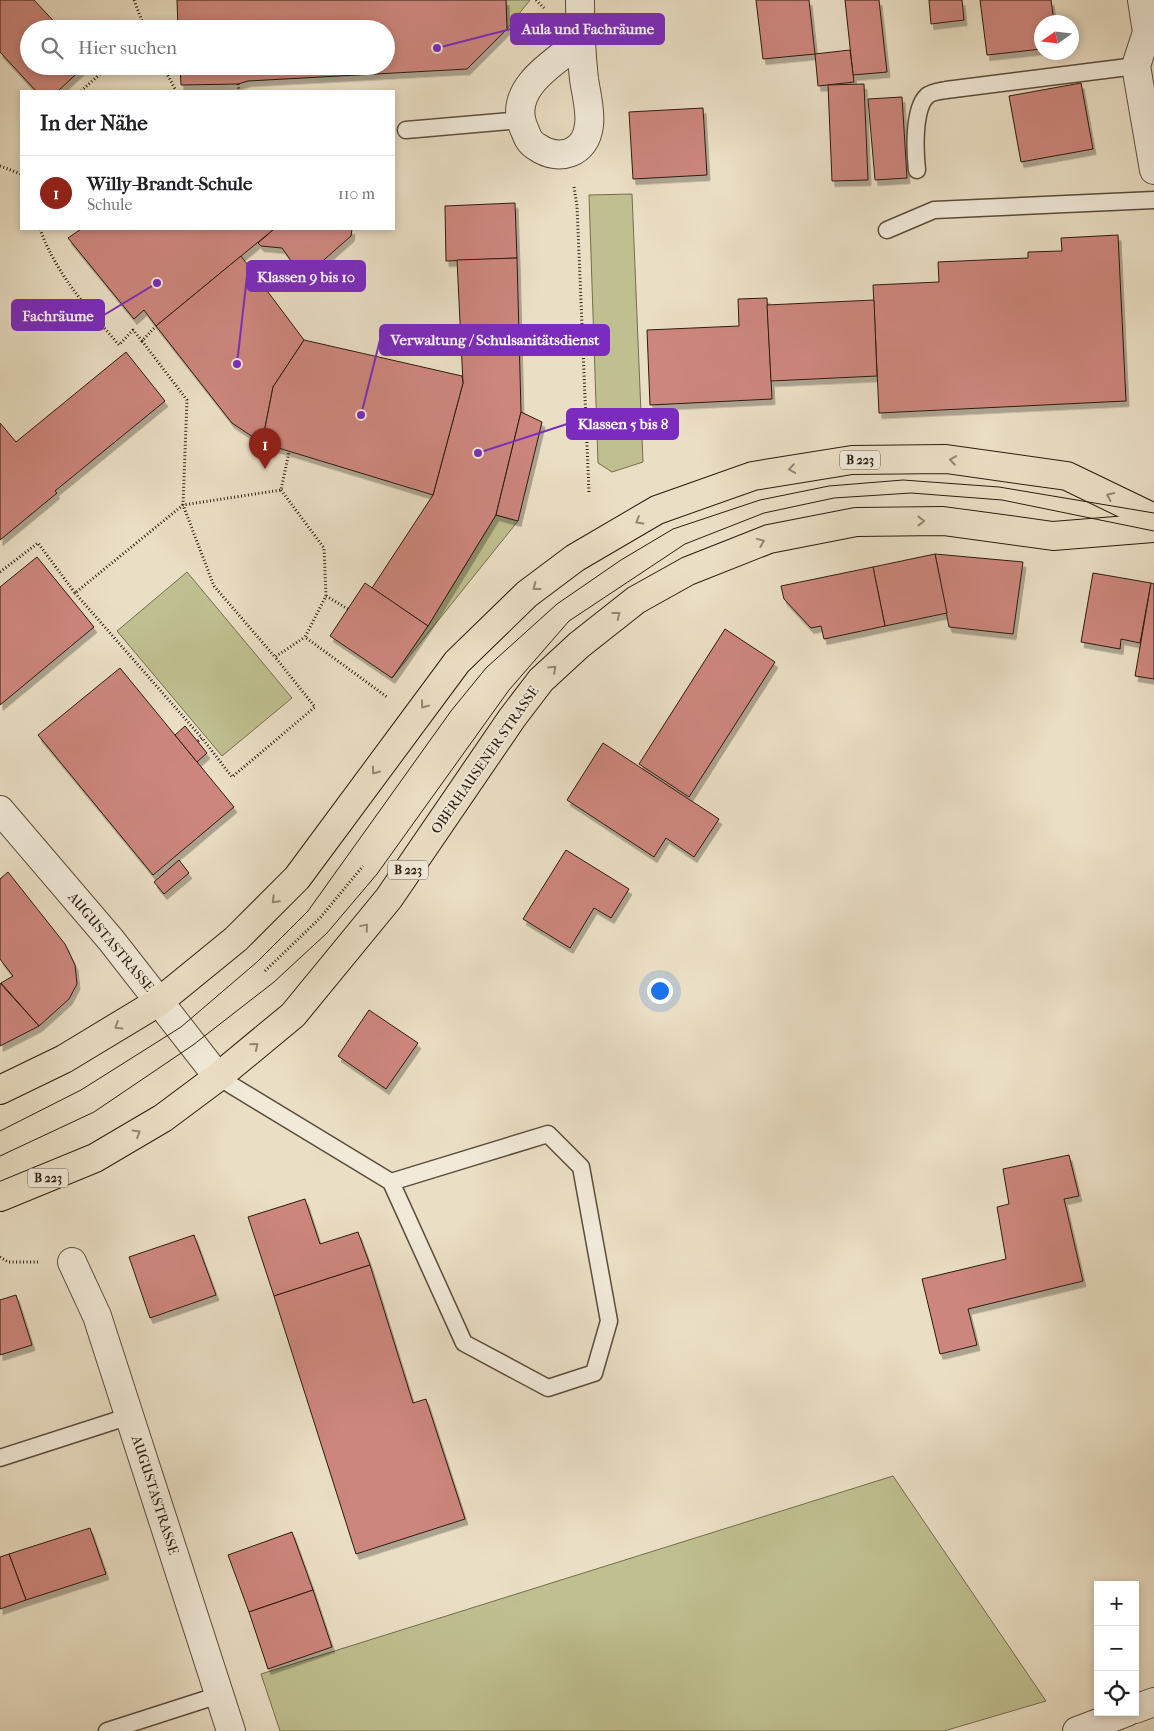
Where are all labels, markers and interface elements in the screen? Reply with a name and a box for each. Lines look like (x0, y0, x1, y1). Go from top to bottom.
callout: Aula und Fachräume (511, 14, 664, 44)
north arrow (1034, 15, 1079, 60)
search box (20, 20, 395, 75)
text: Aula und Fachräume (521, 20, 655, 38)
icon: search (38, 34, 66, 62)
text: Hier suchen (78, 37, 177, 59)
text: In der Nähe (40, 111, 148, 135)
text: Willy-Brandt-Schule (87, 173, 252, 195)
text: 1 (53, 184, 59, 203)
text: 110 m (338, 184, 375, 203)
text: Schule (87, 195, 132, 214)
callout: Klassen 9 bis 10 (247, 261, 365, 291)
text: Klassen 9 bis 10 (257, 268, 355, 286)
callout: Fachräume (12, 300, 104, 330)
text: Fachräume (21, 307, 94, 325)
callout: Verwaltung / Schulsanitätsdienst (380, 325, 609, 355)
text: Verwaltung / Schulsanitätsdienst (390, 331, 600, 349)
callout: Klassen 5 bis 8 (567, 409, 678, 439)
text: Klassen 5 bis 8 (578, 415, 669, 433)
pin: 1 (249, 428, 281, 469)
road number: B 223 (840, 450, 880, 470)
one-way arrow (949, 455, 957, 466)
one-way arrow (787, 464, 796, 474)
one-way arrow (1106, 492, 1115, 503)
one-way arrow (635, 515, 644, 525)
one-way arrow (918, 516, 926, 526)
one-way arrow (756, 538, 765, 548)
one-way arrow (533, 582, 542, 590)
one-way arrow (611, 612, 620, 620)
one-way arrow (548, 666, 557, 675)
street label: OBERHAUSENER STRASSE (427, 683, 543, 837)
one-way arrow (421, 699, 430, 709)
one-way arrow (372, 765, 380, 774)
road number: B 223 (388, 860, 428, 880)
street label: AUGUSTASTRASSE (64, 888, 158, 996)
one-way arrow (272, 894, 281, 903)
one-way arrow (360, 924, 368, 933)
your location (647, 978, 673, 1004)
one-way arrow (115, 1020, 124, 1030)
one-way arrow (250, 1043, 259, 1052)
one-way arrow (132, 1130, 141, 1140)
road number: B 223 (28, 1168, 68, 1188)
street label: AUGUSTASTRASSE (127, 1432, 182, 1557)
map controls (1094, 1581, 1139, 1716)
button: + (1094, 1581, 1139, 1626)
button: − (1094, 1626, 1139, 1671)
button: locate (1094, 1671, 1139, 1716)

